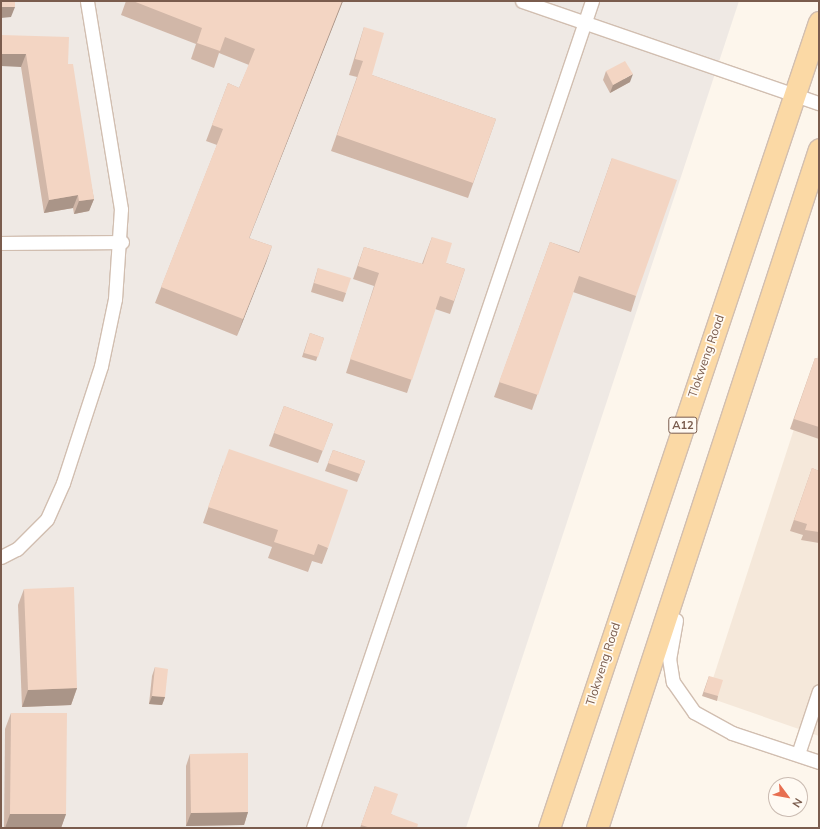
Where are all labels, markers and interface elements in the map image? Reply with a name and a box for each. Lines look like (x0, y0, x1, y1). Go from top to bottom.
street label: Tlokweng Road (685, 313, 727, 399)
road number: A12 (668, 416, 698, 434)
street label: Tlokweng Road (583, 621, 623, 707)
north arrow (768, 777, 808, 817)
text: N (789, 796, 805, 810)

